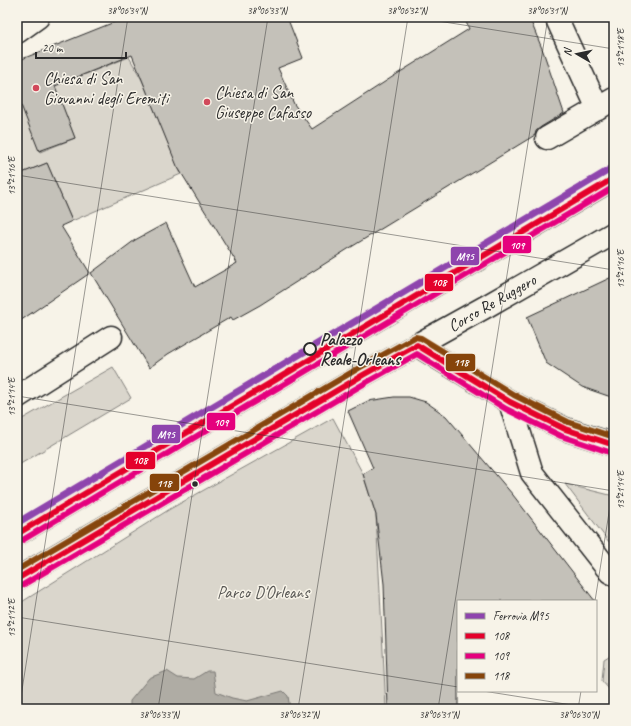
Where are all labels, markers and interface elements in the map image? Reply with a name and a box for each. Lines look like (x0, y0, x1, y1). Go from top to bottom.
text: 38°06'34"N (107, 4, 149, 17)
text: 38°06'33"N (247, 4, 289, 17)
text: 38°06'32"N (387, 4, 429, 17)
text: 38°06'31"N (527, 4, 569, 17)
text: 13°21'18"E (614, 27, 627, 67)
scale bar (36, 34, 126, 60)
north arrow (557, 34, 597, 74)
text: 20 m (42, 40, 64, 56)
text: N (560, 46, 575, 57)
place label: Chiesa di San Giovanni degli Eremiti (44, 68, 171, 109)
place label: Chiesa di San Giuseppe Cafasso (215, 82, 312, 123)
marker: Chiesa di San Giovanni degli Eremiti (31, 83, 41, 93)
marker: Chiesa di San Giuseppe Cafasso (202, 97, 212, 107)
text: 13°21'16"E (5, 155, 18, 195)
line badge: 109 (502, 235, 532, 254)
text: 109 (510, 238, 526, 252)
line badge: M95 (450, 246, 480, 266)
text: 13°21'16"E (614, 248, 627, 288)
text: M95 (456, 249, 475, 263)
street label: Corso Re Ruggero (444, 269, 541, 337)
line badge: 108 (424, 273, 454, 292)
text: 108 (432, 275, 448, 289)
place label: Palazzo Reale-Orleans (320, 329, 402, 370)
marker: Palazzo Reale-Orleans (303, 342, 317, 356)
line badge: 118 (445, 353, 476, 372)
text: 118 (454, 355, 470, 369)
text: 13°21'14"E (5, 376, 18, 416)
line badge: 109 (206, 412, 236, 431)
text: 109 (214, 415, 230, 429)
line badge: M95 (151, 424, 181, 444)
text: M95 (157, 427, 176, 441)
line badge: 108 (125, 451, 156, 470)
text: 108 (133, 453, 149, 467)
text: 13°21'14"E (614, 469, 627, 509)
line badge: 118 (149, 473, 180, 492)
text: 118 (157, 476, 173, 490)
unlabelled marker (190, 479, 200, 489)
park label: Parco D'Orleans (217, 582, 311, 603)
text: 13°21'12"E (5, 597, 18, 637)
legend (457, 600, 597, 692)
text: Ferrovia M95 (493, 608, 549, 624)
text: 108 (493, 628, 511, 644)
text: 109 (493, 648, 511, 664)
text: 118 (493, 668, 511, 684)
text: 38°06'33"N (139, 708, 181, 721)
text: 38°06'32"N (279, 708, 321, 721)
text: 38°06'31"N (419, 708, 461, 721)
text: 38°06'30"N (559, 708, 601, 721)

